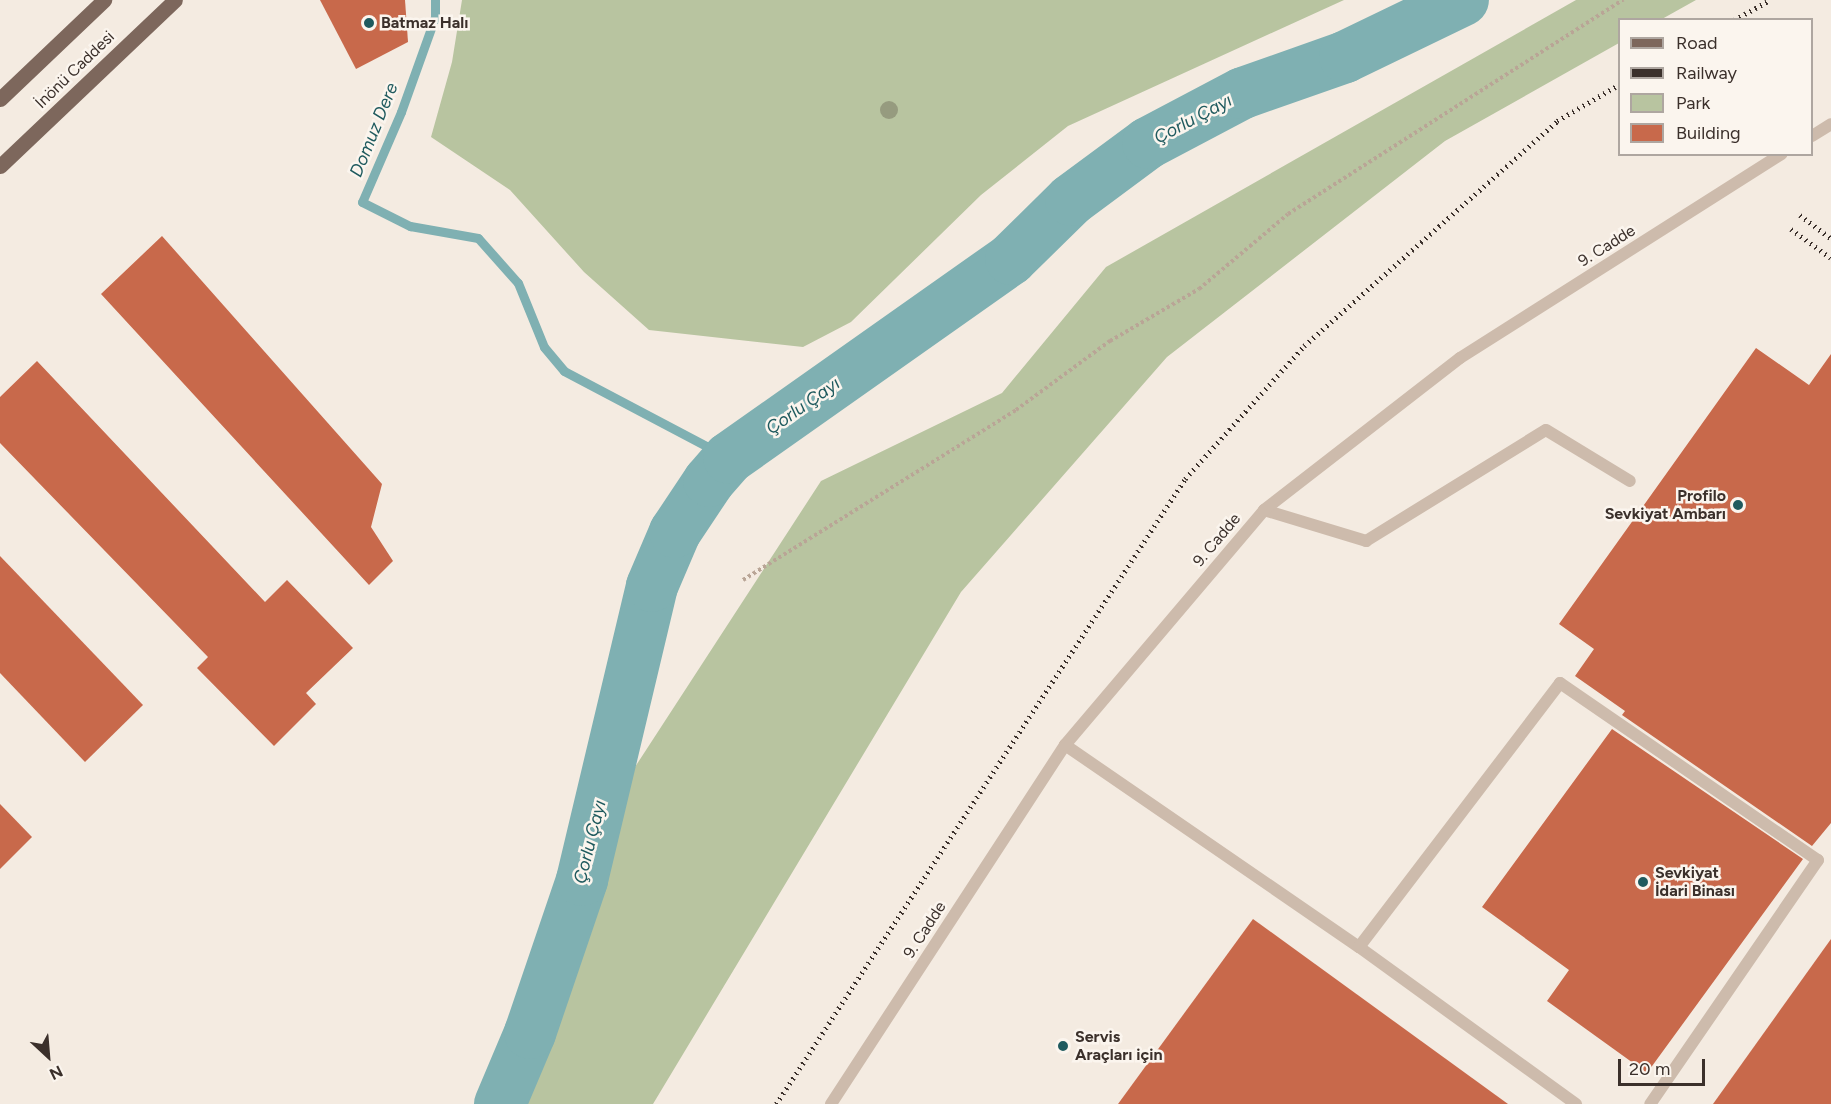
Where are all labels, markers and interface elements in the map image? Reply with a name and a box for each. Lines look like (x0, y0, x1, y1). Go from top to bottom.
place label: Batmaz Halı (381, 13, 468, 33)
marker: Batmaz Halı (362, 16, 376, 30)
legend (1618, 18, 1813, 156)
street label: İnönü Caddesi (31, 27, 119, 113)
text: Road (1676, 32, 1717, 54)
text: Railway (1676, 62, 1737, 84)
water label: Domuz Dere (345, 80, 403, 180)
water label: Çorlu Çayı (1150, 89, 1236, 149)
text: Park (1676, 92, 1710, 114)
text: Building (1676, 122, 1741, 144)
street label: 9. Cadde (1575, 221, 1639, 271)
water label: Çorlu Çayı (762, 373, 844, 439)
place label: Profilo Sevkiyat Ambarı (1605, 486, 1726, 524)
marker: Profilo Sevkiyat Ambarı (1731, 498, 1745, 512)
street label: 9. Cadde (1189, 509, 1245, 571)
water label: Çorlu Çayı (569, 798, 611, 886)
place label: Sevkiyat İdari Binası (1655, 863, 1735, 901)
marker: Sevkiyat İdari Binası (1636, 875, 1650, 889)
street label: 9. Cadde (900, 898, 950, 962)
north arrow (18, 1026, 78, 1086)
place label: Servis Araçları için (1075, 1027, 1162, 1065)
marker: Servis Araçları için (1056, 1039, 1070, 1053)
scale bar (1621, 1047, 1708, 1085)
text: 20 m (1629, 1058, 1670, 1080)
text: N (46, 1061, 66, 1084)

